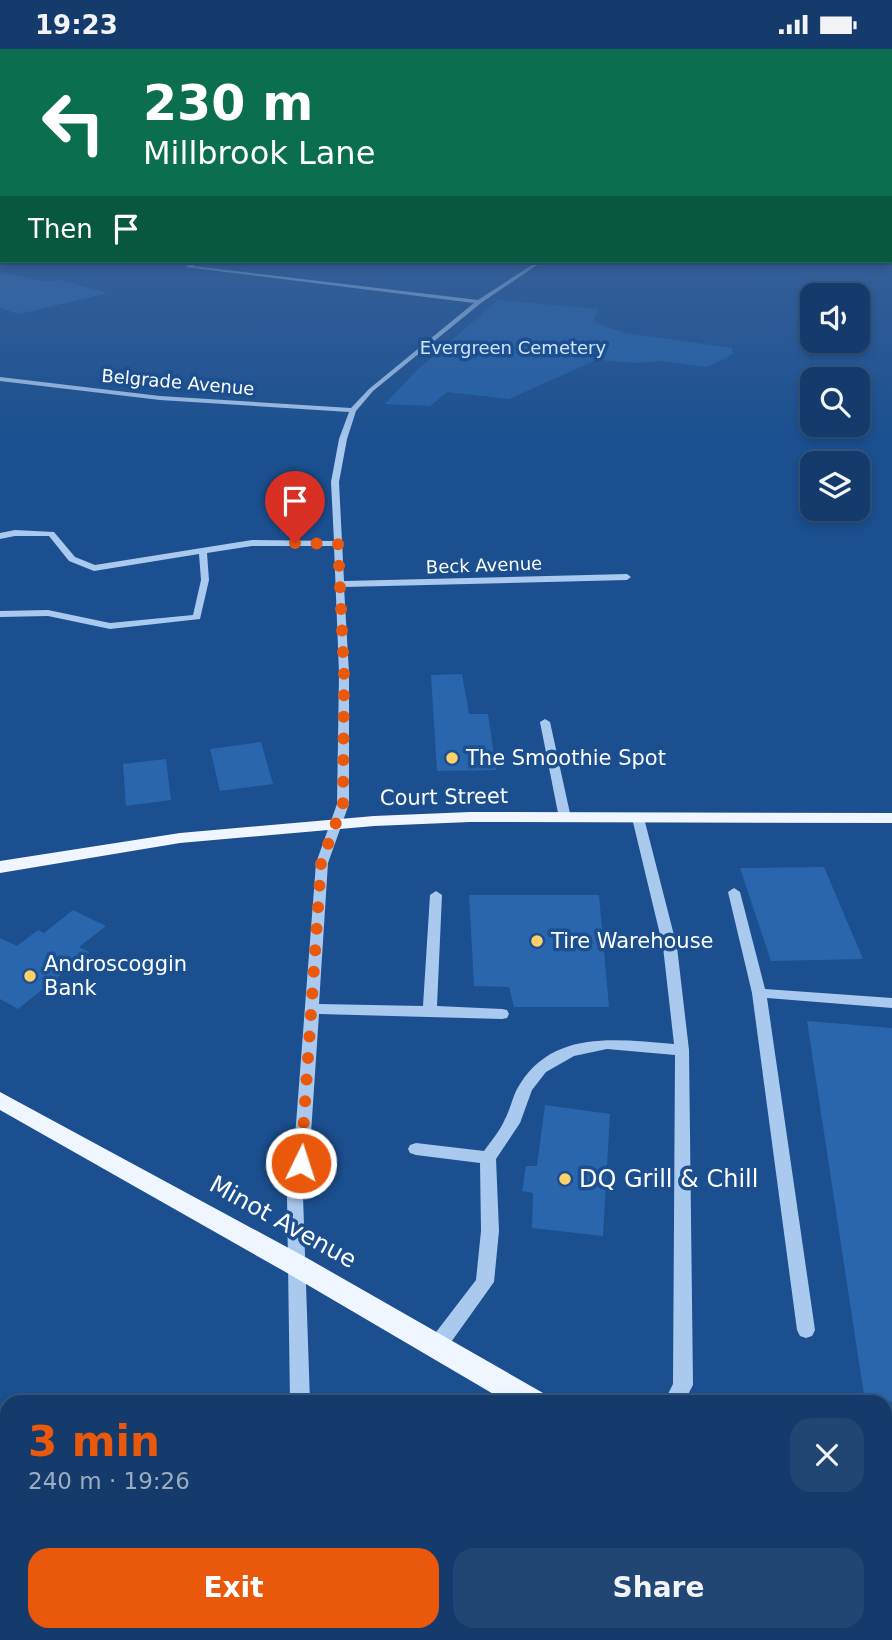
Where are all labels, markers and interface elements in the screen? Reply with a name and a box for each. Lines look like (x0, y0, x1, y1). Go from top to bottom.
text: 19:23 (35, 10, 118, 40)
text: 230 m (143, 75, 313, 132)
icon: left (28, 77, 119, 168)
text: Millbrook Lane (143, 134, 375, 172)
icon: arrive (107, 210, 145, 248)
text: Then (28, 214, 93, 244)
map controls (800, 283, 870, 521)
button: sound (800, 283, 870, 353)
park label: Evergreen Cemetery (420, 337, 607, 358)
street label: Belgrade Avenue (101, 365, 255, 399)
button: search (800, 367, 870, 437)
button: layers (800, 451, 870, 521)
pin (265, 471, 325, 543)
icon: arrive (276, 482, 314, 520)
street label: Beck Avenue (425, 552, 543, 578)
place label: The Smoothie Spot (465, 746, 666, 770)
marker: The Smoothie Spot (444, 750, 460, 766)
street label: Court Street (380, 784, 508, 810)
place label: Tire Warehouse (550, 929, 714, 953)
marker: Tire Warehouse (529, 933, 545, 949)
place label: Androscoggin Bank (44, 952, 187, 1000)
marker: Androscoggin Bank (22, 968, 38, 984)
position arrow (264, 1126, 338, 1200)
place label: DQ Grill & Chill (579, 1165, 758, 1193)
street label: Minot Avenue (205, 1170, 361, 1274)
marker: DQ Grill & Chill (557, 1171, 573, 1187)
text: 3 min (28, 1417, 160, 1466)
button: close (790, 1418, 864, 1492)
text: 240 m · 19:26 (28, 1468, 190, 1494)
button: Exit (28, 1548, 439, 1628)
button: Share (453, 1548, 864, 1628)

